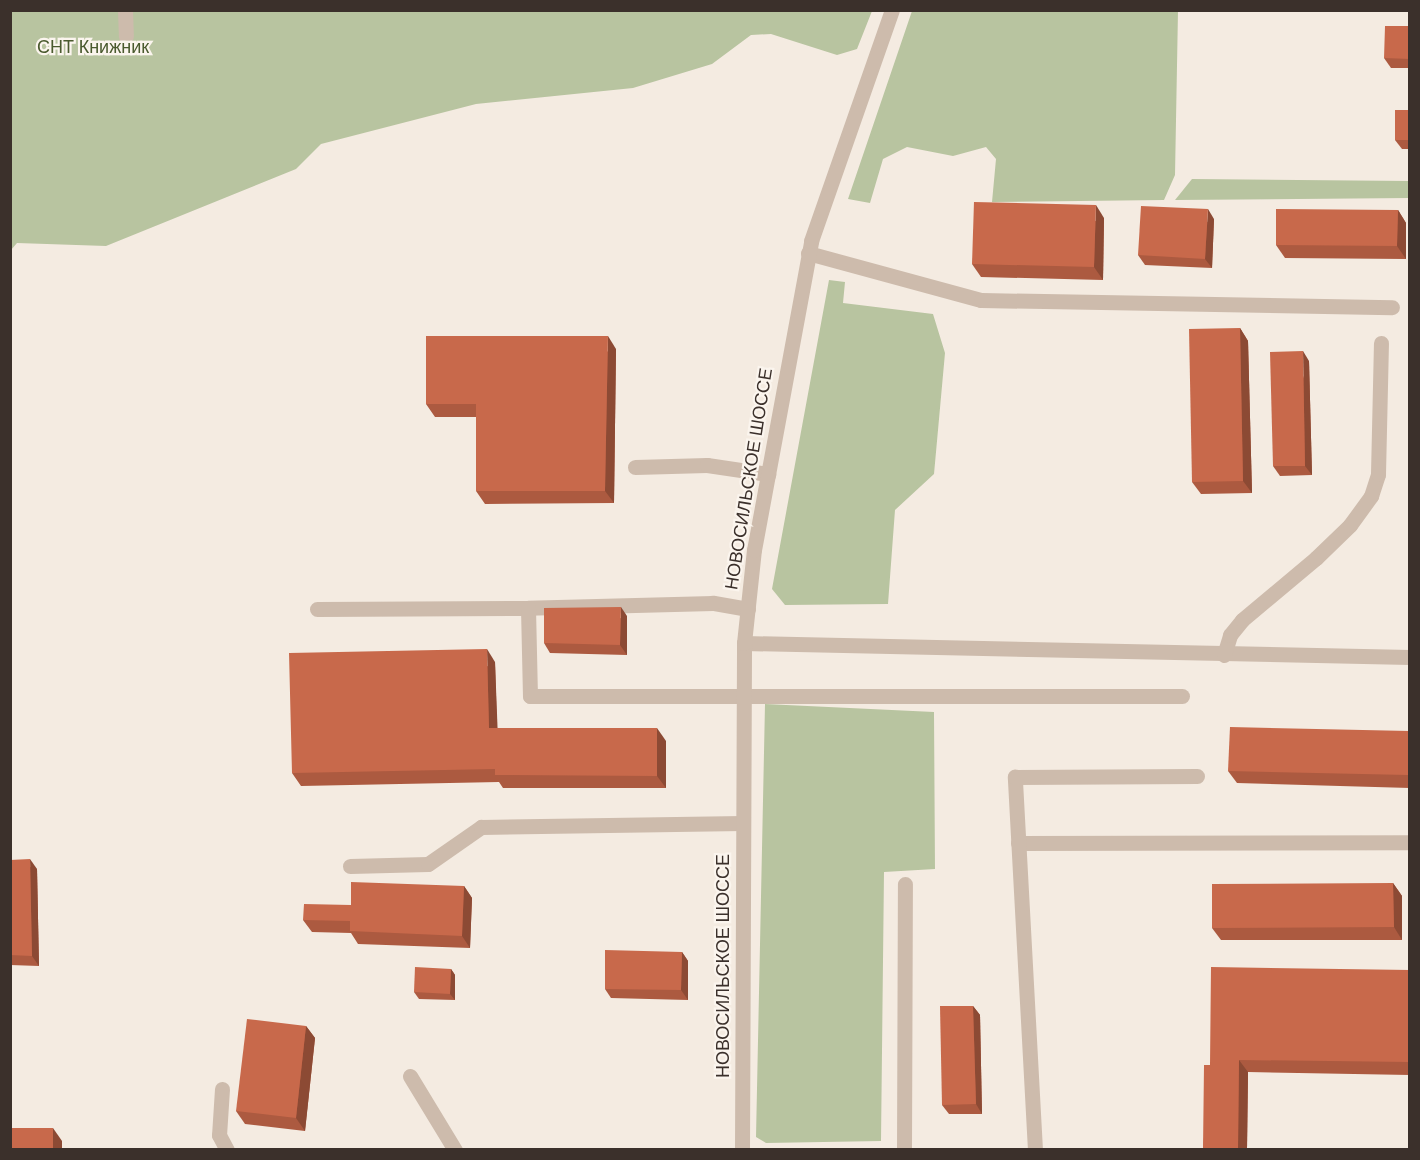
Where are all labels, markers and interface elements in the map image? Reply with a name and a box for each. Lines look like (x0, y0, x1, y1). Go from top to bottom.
park label: СНТ Книжник (37, 36, 149, 58)
street label: НОВОСИЛЬСКОЕ ШОССЕ (721, 367, 777, 591)
street label: НОВОСИЛЬСКОЕ ШОССЕ (712, 854, 734, 1078)

